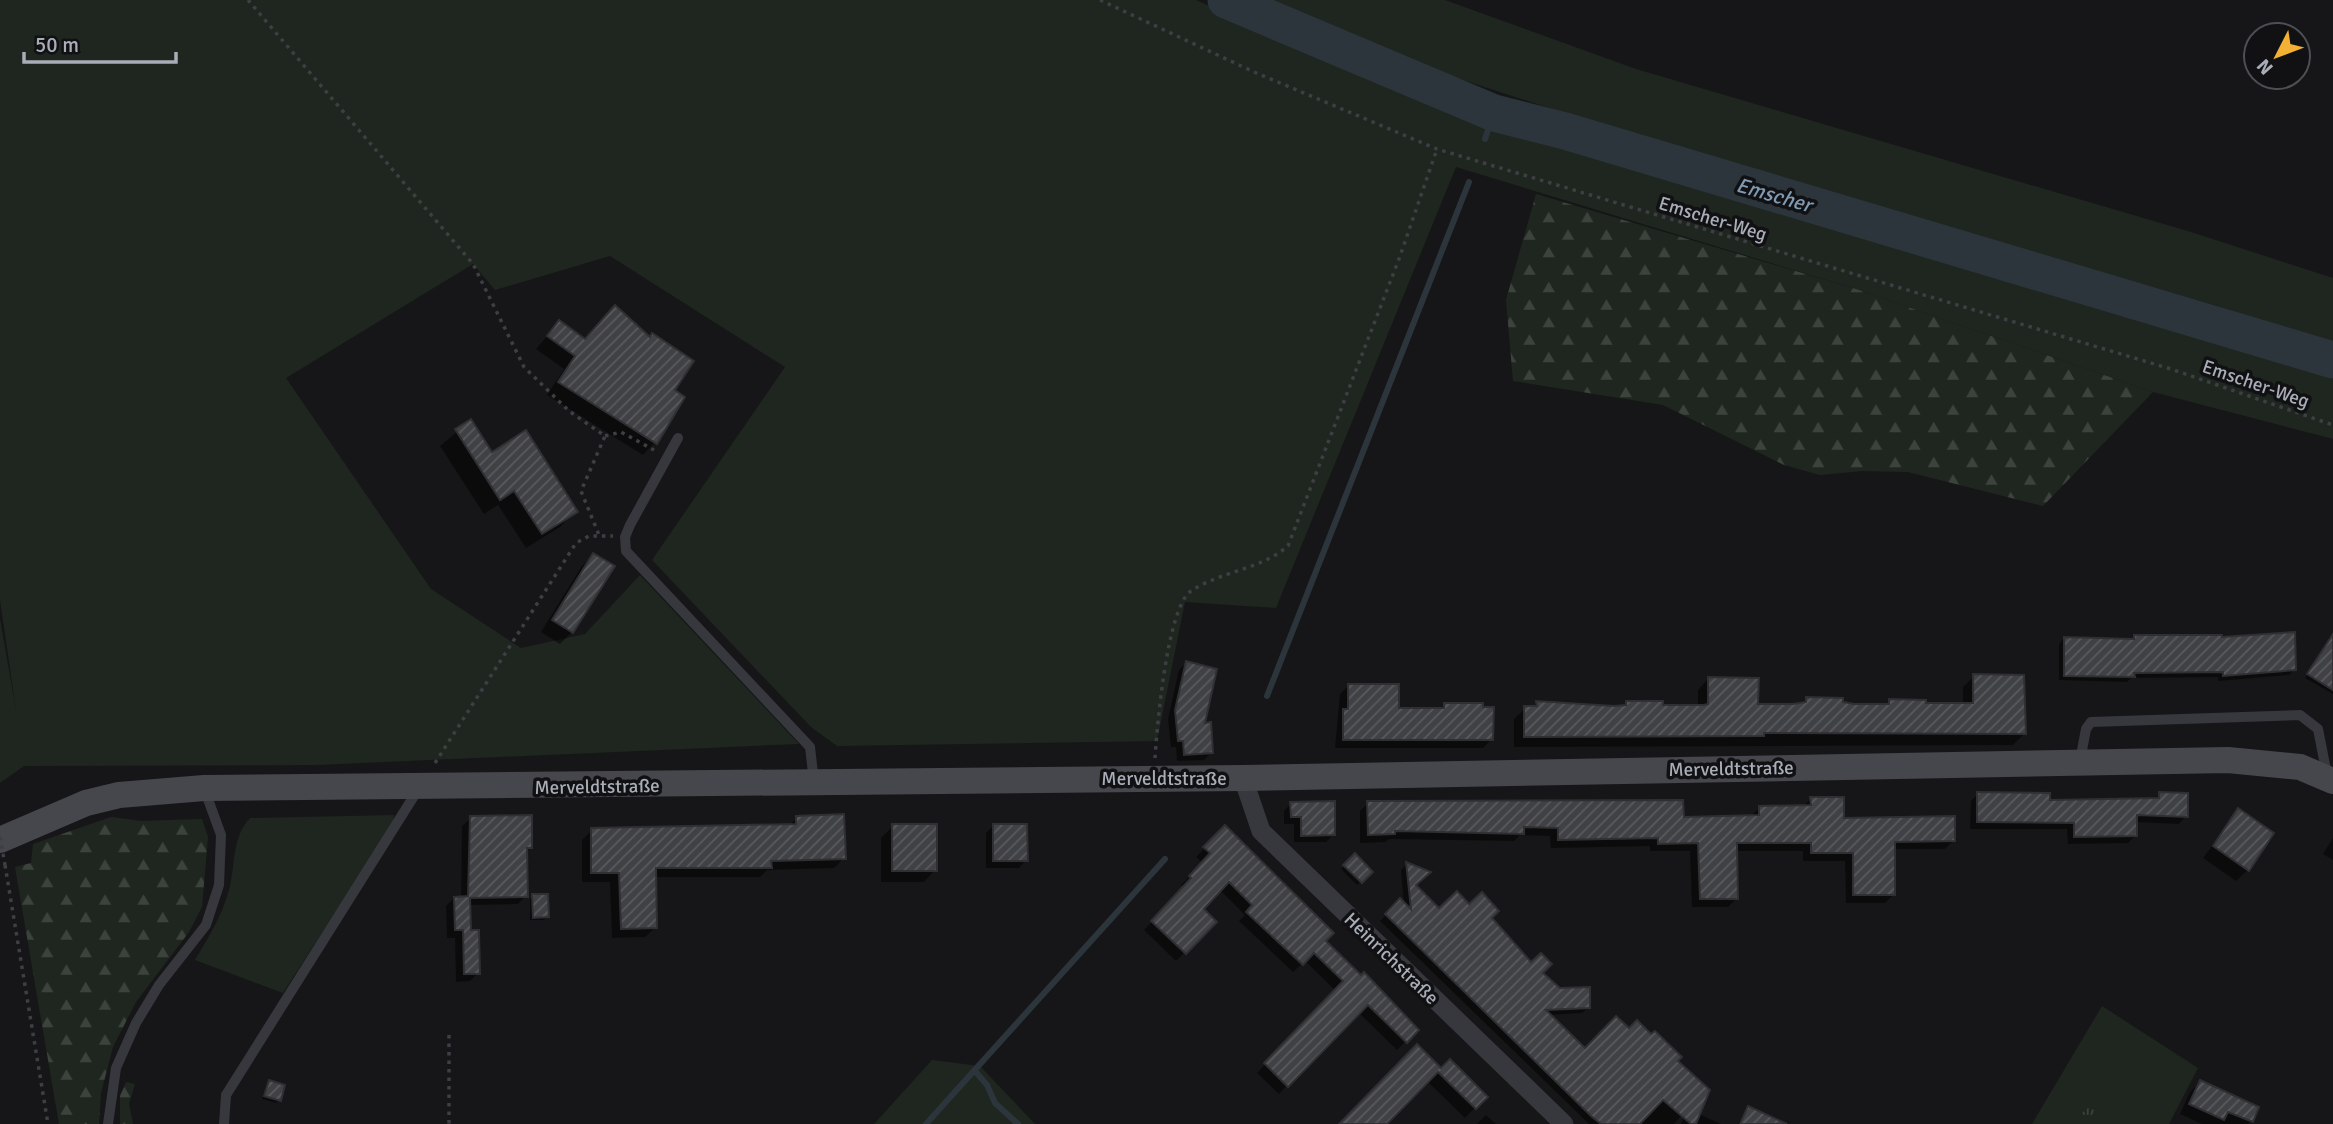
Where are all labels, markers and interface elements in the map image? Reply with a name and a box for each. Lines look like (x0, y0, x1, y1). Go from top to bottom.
scale bar (24, 21, 177, 65)
north arrow (2242, 21, 2312, 91)
text: 50 m (35, 32, 79, 58)
text: N (2252, 54, 2278, 80)
water label: Emscher (1733, 172, 1818, 219)
street label: Emscher-Weg (1656, 191, 1770, 247)
street label: Emscher-Weg (2199, 354, 2312, 413)
street label: Merveldtstraße (1668, 756, 1794, 782)
street label: Merveldtstraße (1101, 767, 1227, 791)
street label: Merveldtstraße (534, 774, 660, 800)
street label: Heinrichstraße (1339, 908, 1444, 1010)

